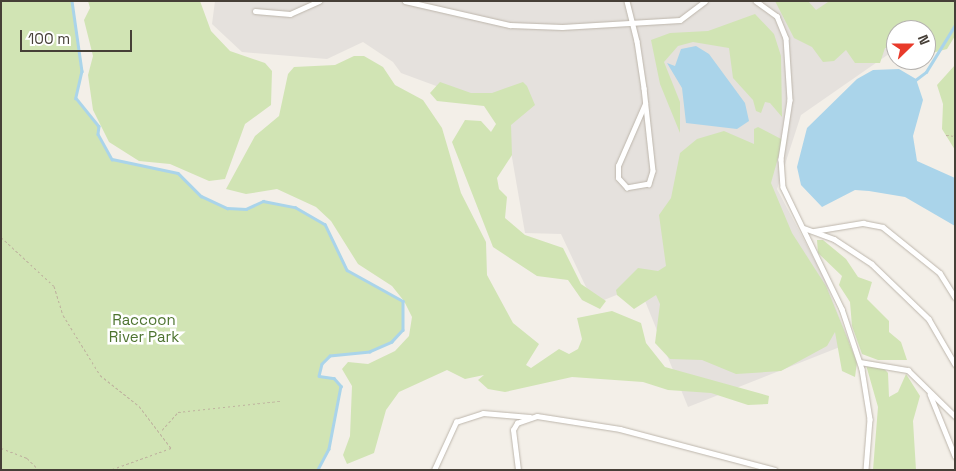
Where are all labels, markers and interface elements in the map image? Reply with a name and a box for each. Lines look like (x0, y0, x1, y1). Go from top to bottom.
scale bar (22, 20, 135, 52)
north arrow (886, 20, 936, 70)
text: 100 m (28, 29, 70, 48)
text: N (914, 32, 934, 47)
park label: Raccoon River Park (109, 310, 179, 345)

